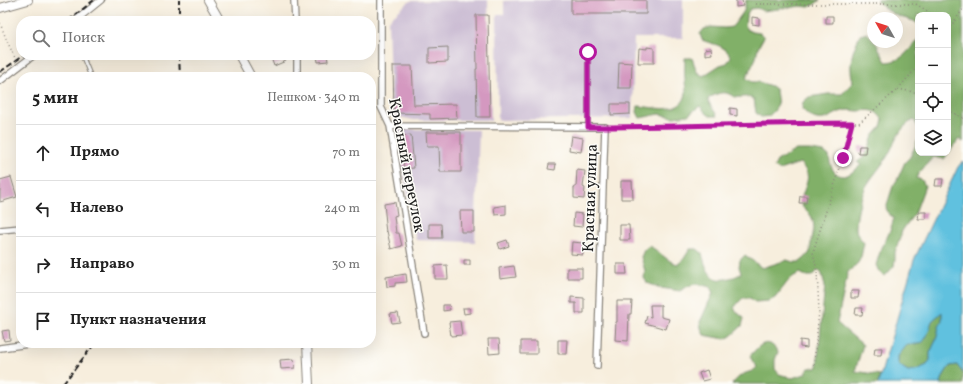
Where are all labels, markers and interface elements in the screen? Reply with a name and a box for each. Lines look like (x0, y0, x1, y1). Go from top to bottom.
north arrow (867, 12, 903, 48)
map controls (915, 12, 951, 156)
button: + (915, 12, 951, 48)
search box (16, 16, 376, 60)
icon: search (30, 27, 52, 49)
text: Поиск (62, 28, 105, 49)
route start (579, 43, 597, 61)
button: − (915, 48, 951, 84)
button: locate (915, 84, 951, 120)
text: 5 мин (32, 87, 78, 110)
text: Пешком · 340 m (267, 89, 360, 107)
street label: Красный переулок (382, 96, 430, 235)
button: layers (915, 120, 951, 156)
icon: ahead (32, 142, 54, 164)
text: Прямо (70, 142, 119, 163)
street label: Красная улица (578, 143, 604, 253)
text: 70 m (332, 144, 360, 162)
route end (834, 149, 852, 167)
icon: left (32, 198, 54, 220)
text: Налево (70, 198, 124, 219)
text: 240 m (324, 200, 360, 218)
icon: right (32, 254, 54, 276)
text: Направо (70, 254, 134, 275)
text: 30 m (332, 256, 360, 274)
icon: arrive (32, 310, 54, 332)
text: Пункт назначения (70, 310, 206, 331)

